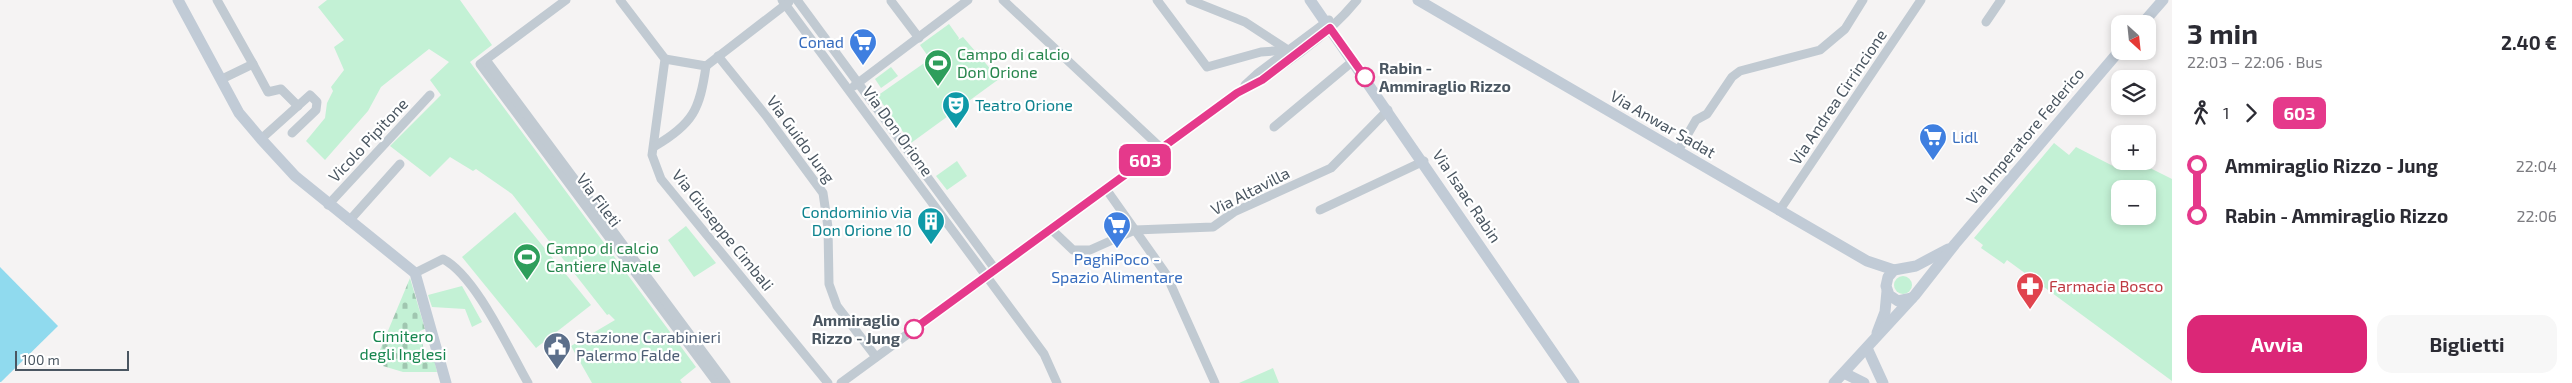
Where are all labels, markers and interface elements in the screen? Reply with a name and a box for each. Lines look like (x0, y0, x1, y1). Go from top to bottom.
north arrow (2111, 15, 2156, 60)
map controls (2111, 15, 2156, 225)
text: 3 min (2187, 16, 2258, 50)
street label: Via Andrea Cirrincione (1785, 25, 1890, 168)
supermarket icon: Conad (848, 27, 878, 66)
text: 2.40 € (2501, 31, 2557, 54)
place label: Conad (799, 32, 844, 51)
place label: Campo di calcio Don Orione (957, 44, 1070, 81)
sports icon: Campo di calcio Don Orione (923, 48, 953, 87)
text: 22:03 – 22:06 · Bus (2187, 52, 2323, 71)
place label: Rabin - Ammiraglio Rizzo (1379, 58, 1511, 95)
street label: Via Imperatore Federico (1962, 63, 2087, 208)
marker: Rabin - Ammiraglio Rizzo (1355, 67, 1375, 87)
button: layers (2111, 70, 2156, 115)
street label: Via Don Orione (859, 82, 937, 179)
street label: Via Anwar Sadat (1607, 86, 1719, 161)
theatre icon: Teatro Orione (941, 90, 971, 129)
street label: Via Guido Jung (763, 91, 840, 186)
street label: Vicolo Pipitone (324, 94, 411, 185)
place label: Teatro Orione (975, 95, 1073, 114)
icon: walk (2187, 99, 2215, 127)
icon: forward (2237, 99, 2265, 127)
text: 603 (2283, 102, 2316, 124)
text: 1 (2223, 103, 2229, 122)
supermarket icon: Lidl (1918, 122, 1948, 161)
button: + (2111, 125, 2156, 170)
place label: Lidl (1952, 127, 1978, 146)
line badge: 603 (1116, 144, 1174, 176)
street label: Via Isaac Rabin (1429, 145, 1506, 246)
text: 603 (1129, 149, 1161, 171)
text: Ammiraglio Rizzo - Jung (2225, 154, 2438, 177)
text: 22:04 (2516, 156, 2557, 175)
street label: Via Altavilla (1207, 163, 1292, 219)
street label: Via Giuseppe Cimbali (669, 165, 778, 294)
street label: Via Fileti (573, 169, 626, 230)
button: − (2111, 180, 2156, 225)
place label: Condominio via Don Orione 10 (801, 202, 912, 239)
text: Rabin - Ammiraglio Rizzo (2225, 204, 2448, 227)
building icon: Condominio via Don Orione 10 (916, 206, 946, 245)
text: 22:06 (2516, 206, 2557, 225)
supermarket icon: PaghiPoco - Spazio Alimentare (1102, 210, 1132, 249)
place label: Campo di calcio Cantiere Navale (546, 238, 661, 275)
sports icon: Campo di calcio Cantiere Navale (512, 242, 542, 281)
place label: PaghiPoco - Spazio Alimentare (1051, 249, 1183, 286)
pharmacy icon: Farmacia Bosco (2015, 271, 2045, 310)
place label: Farmacia Bosco (2049, 276, 2163, 295)
place label: Ammiraglio Rizzo - Jung (811, 310, 901, 347)
button: Avvia (2187, 315, 2367, 373)
button: Biglietti (2377, 315, 2557, 373)
marker: Ammiraglio Rizzo - Jung (904, 319, 924, 339)
park label: Cimitero degli Inglesi (360, 326, 446, 363)
place label: Stazione Carabinieri Palermo Falde (576, 327, 721, 364)
public building icon: Stazione Carabinieri Palermo Falde (542, 331, 572, 370)
scale bar (15, 348, 129, 371)
text: 100 m (22, 351, 60, 368)

